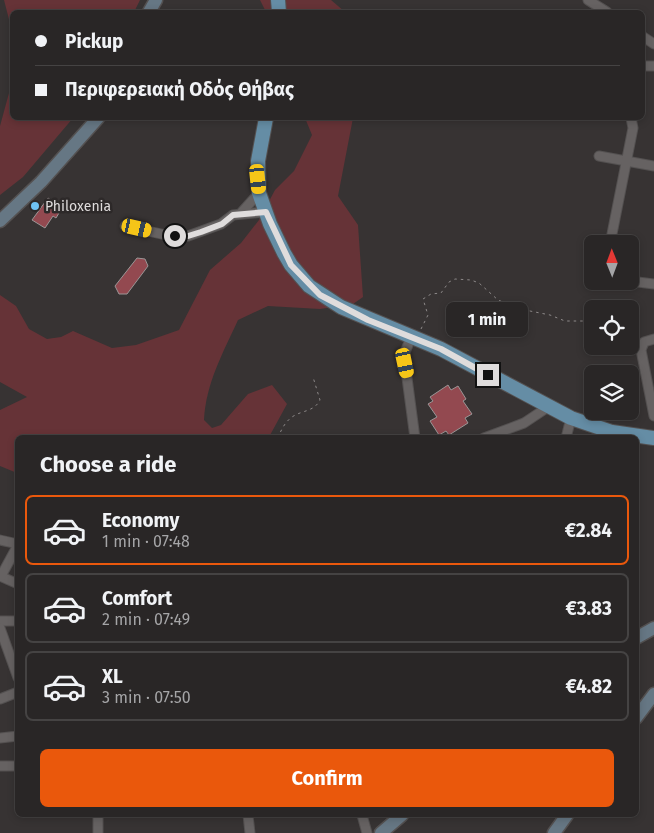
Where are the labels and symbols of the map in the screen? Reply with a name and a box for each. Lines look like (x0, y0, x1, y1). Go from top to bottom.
car (248, 163, 267, 195)
place label: Philoxenia (45, 198, 111, 215)
marker: Philoxenia (29, 200, 41, 212)
car (120, 217, 153, 239)
route start (164, 225, 186, 247)
north arrow (584, 235, 639, 290)
callout: 1 min (447, 302, 529, 338)
car (394, 347, 415, 379)
route end (477, 364, 499, 386)

